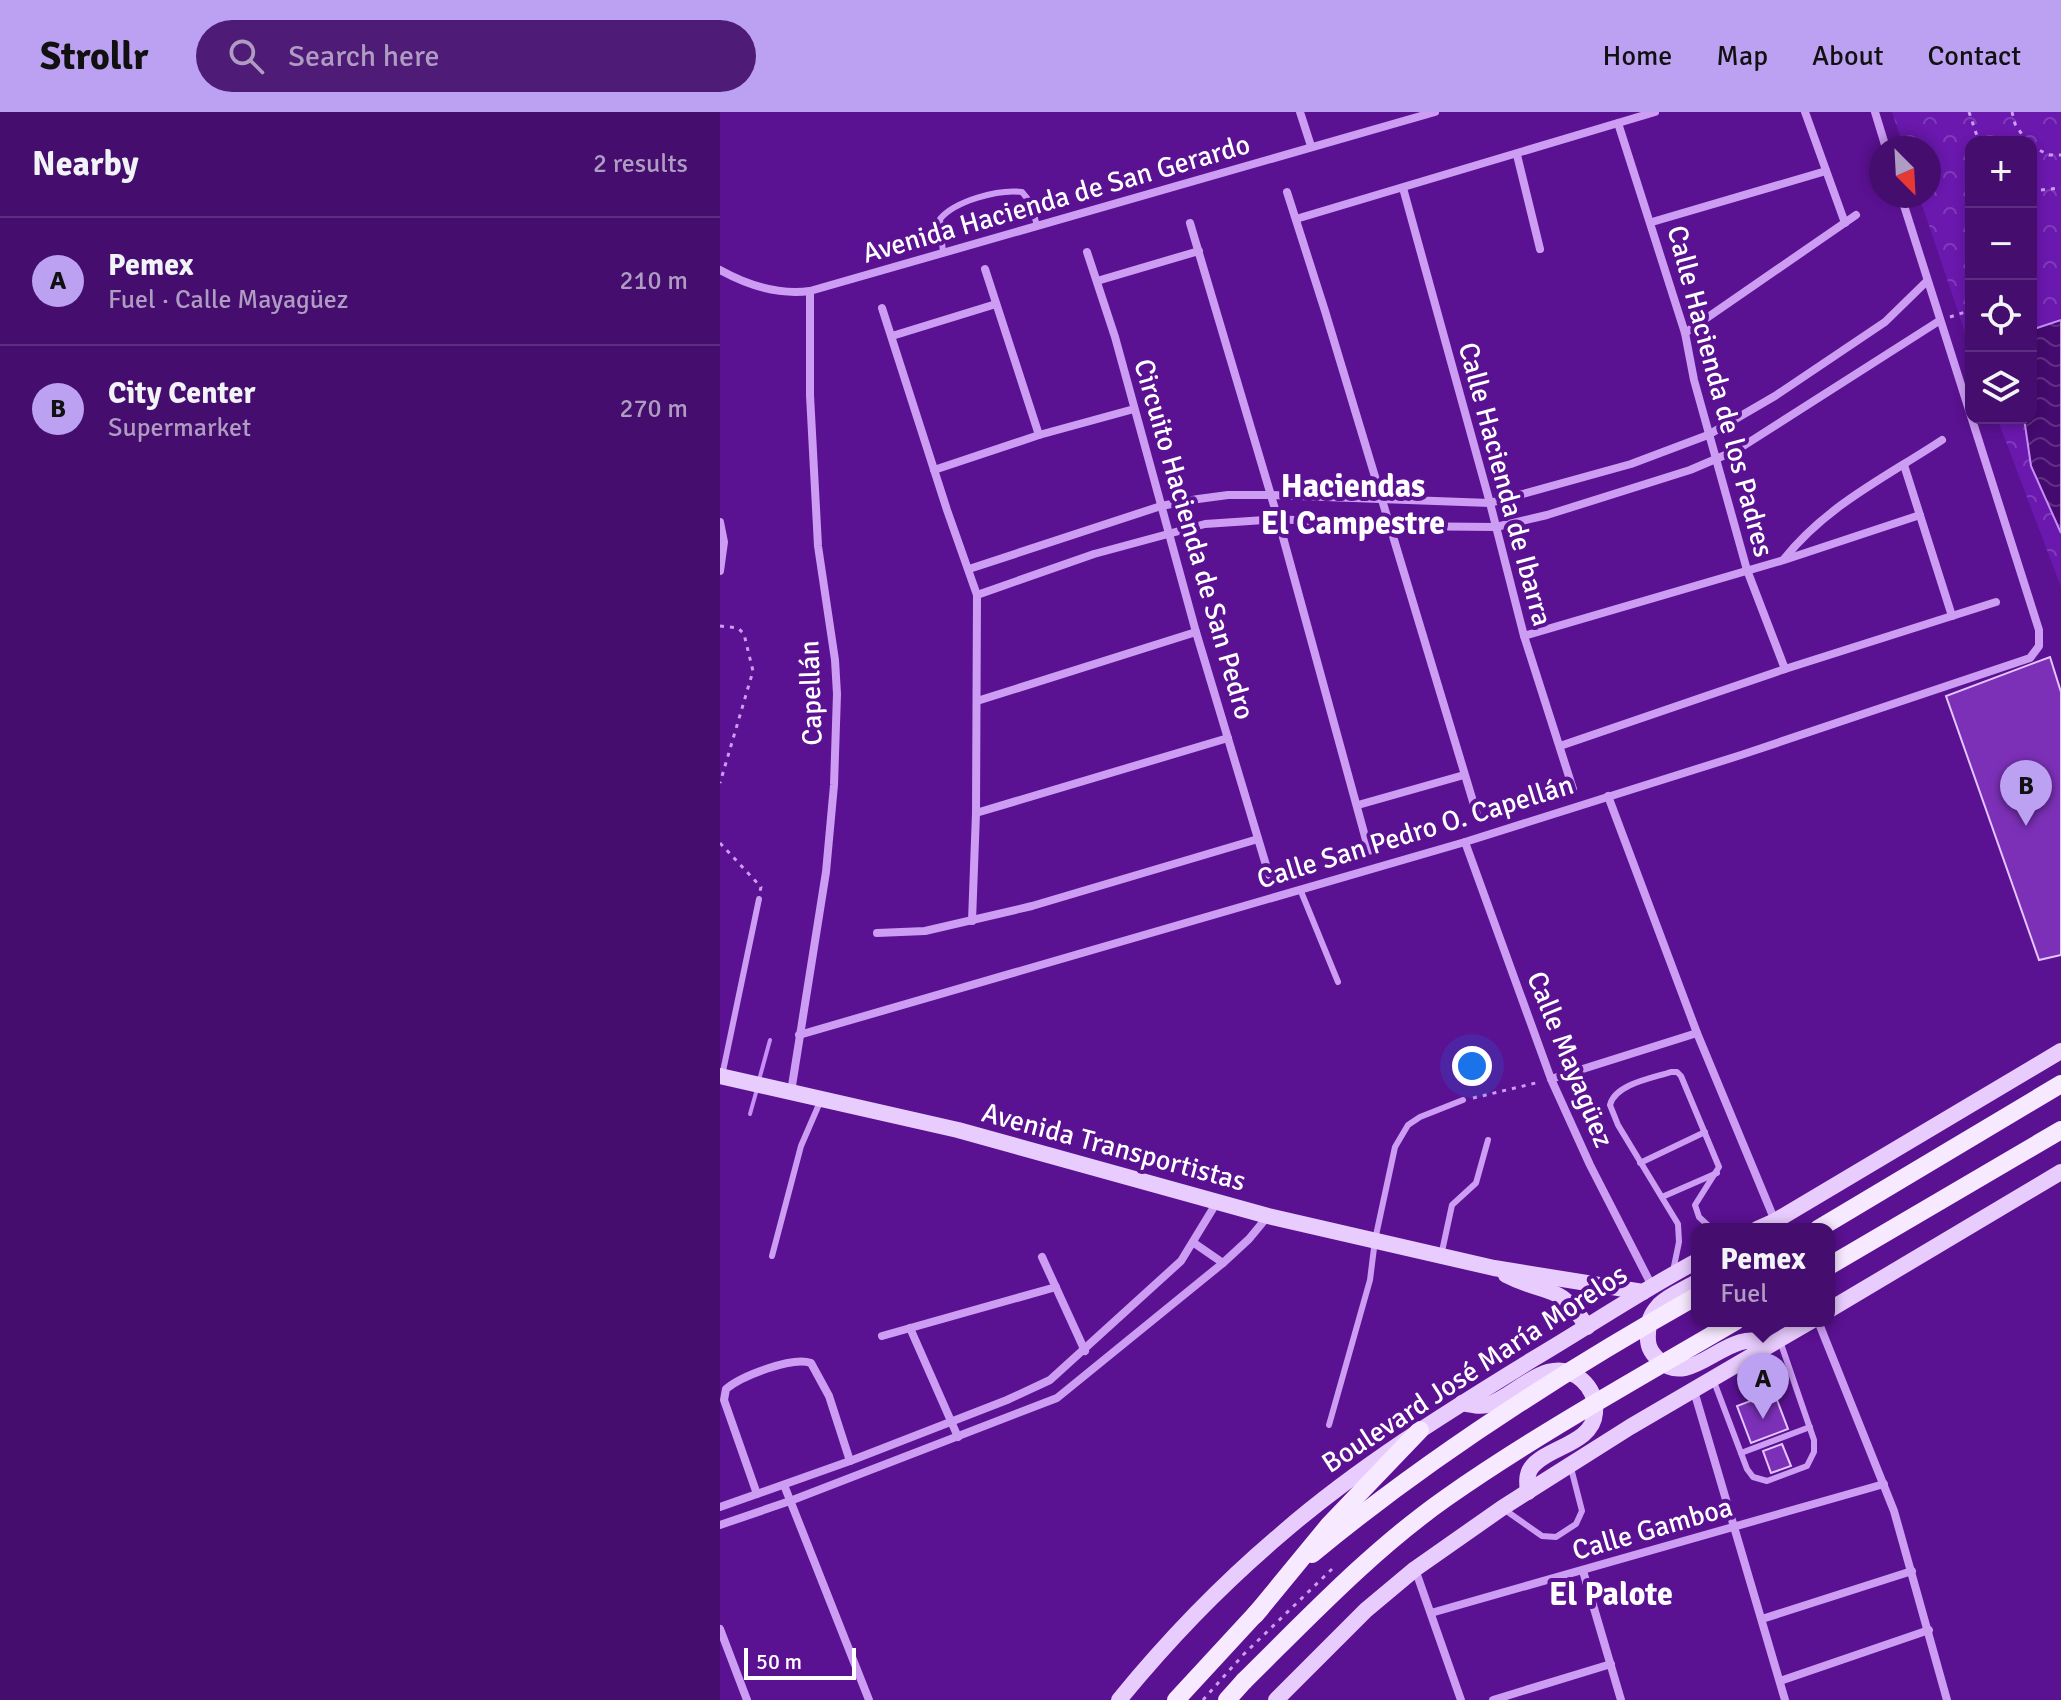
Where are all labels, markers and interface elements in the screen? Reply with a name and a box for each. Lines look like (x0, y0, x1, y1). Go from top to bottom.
search box (196, 20, 756, 92)
text: Strollr (40, 33, 148, 80)
icon: search (224, 34, 268, 78)
text: Search here (288, 38, 440, 75)
text: Home (1603, 39, 1672, 73)
text: Map (1716, 39, 1768, 73)
text: About (1812, 39, 1884, 73)
text: Contact (1928, 39, 2021, 73)
street label: Avenida Hacienda de San Gerardo (859, 127, 1254, 271)
north arrow (1869, 136, 1941, 208)
map controls (1965, 136, 2037, 424)
button: + (1965, 136, 2037, 208)
text: Nearby (32, 143, 139, 185)
text: 2 results (593, 148, 688, 180)
button: − (1965, 208, 2037, 280)
street label: Calle Hacienda de los Padres (1659, 222, 1781, 561)
text: Pemex (108, 247, 193, 284)
text: A (50, 265, 66, 297)
text: 210 m (619, 265, 688, 297)
button: locate (1965, 280, 2037, 352)
text: Fuel · Calle Mayagüez (108, 284, 348, 316)
street label: Calle Hacienda de Ibarra (1451, 339, 1559, 630)
button: layers (1965, 352, 2037, 424)
street label: Circuito Hacienda de San Pedro (1126, 355, 1262, 723)
text: City Center (108, 375, 255, 412)
text: B (50, 393, 66, 425)
text: 270 m (619, 393, 688, 425)
text: Supermarket (108, 412, 251, 444)
district label: Haciendas El Campestre (1261, 467, 1445, 543)
street label: Capellán (792, 640, 830, 746)
pin: B (2000, 760, 2052, 826)
street label: Calle San Pedro O. Capellán (1253, 768, 1578, 896)
street label: Calle Mayagüez (1519, 966, 1621, 1152)
your location (1452, 1046, 1492, 1086)
street label: Avenida Transportistas (978, 1095, 1249, 1199)
popup (1691, 1223, 1835, 1327)
text: Pemex (1720, 1241, 1806, 1278)
street label: Boulevard José María Morelos (1316, 1257, 1634, 1480)
text: Fuel (1720, 1278, 1768, 1310)
pin: A (1737, 1353, 1789, 1419)
street label: Calle Gamboa (1568, 1490, 1736, 1568)
district label: El Palote (1549, 1575, 1673, 1614)
scale bar (744, 1644, 856, 1680)
text: 50 m (756, 1648, 802, 1675)

